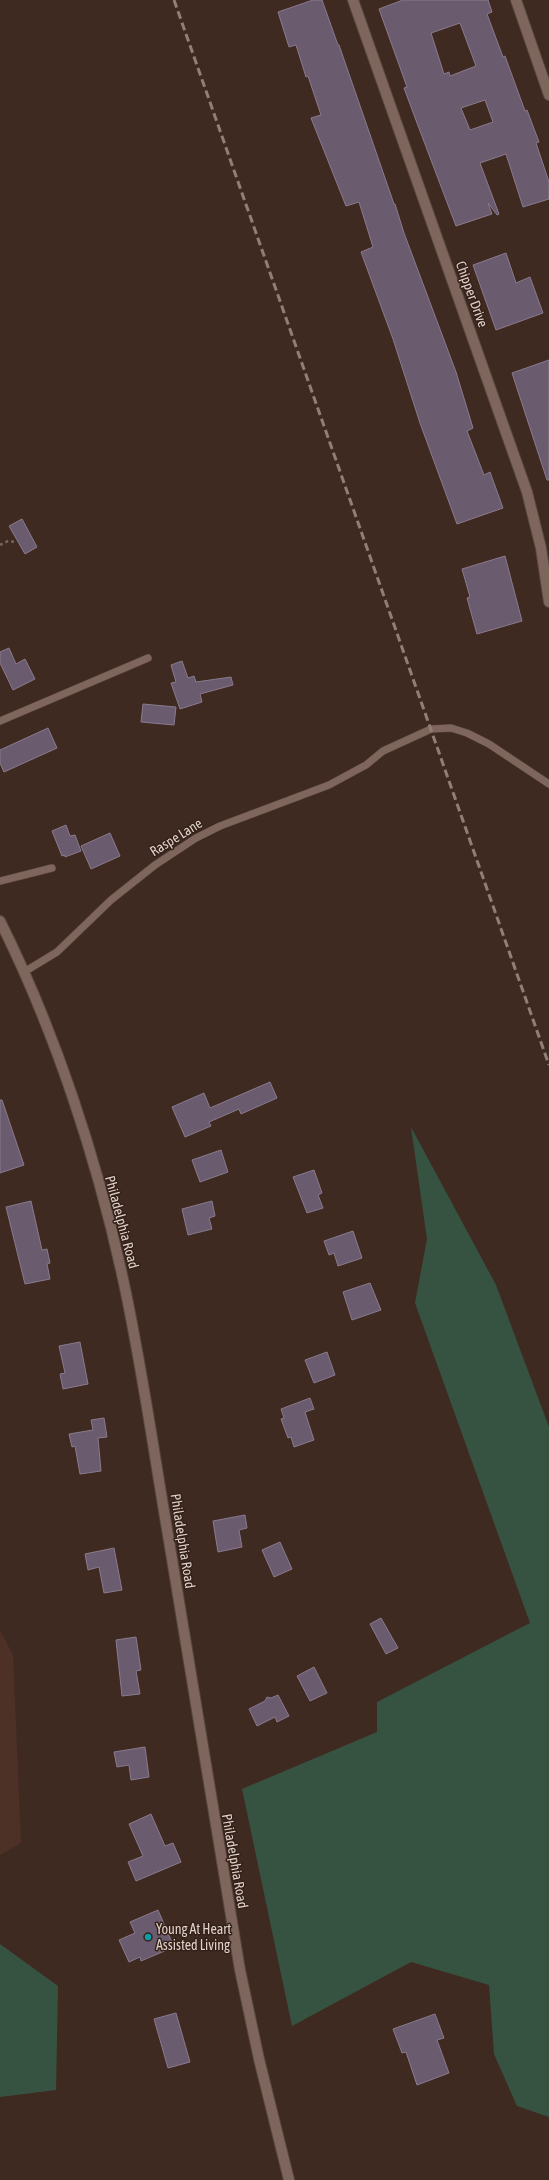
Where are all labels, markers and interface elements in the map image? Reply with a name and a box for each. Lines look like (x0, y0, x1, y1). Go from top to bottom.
street label: Chipper Drive (453, 259, 491, 329)
street label: Raspe Lane (147, 815, 205, 859)
street label: Philadelphia Road (102, 1174, 142, 1270)
street label: Philadelphia Road (168, 1493, 198, 1589)
street label: Philadelphia Road (219, 1813, 251, 1909)
place label: Young At Heart Assisted Living (156, 1921, 231, 1953)
marker: Young At Heart Assisted Living (143, 1932, 153, 1942)

